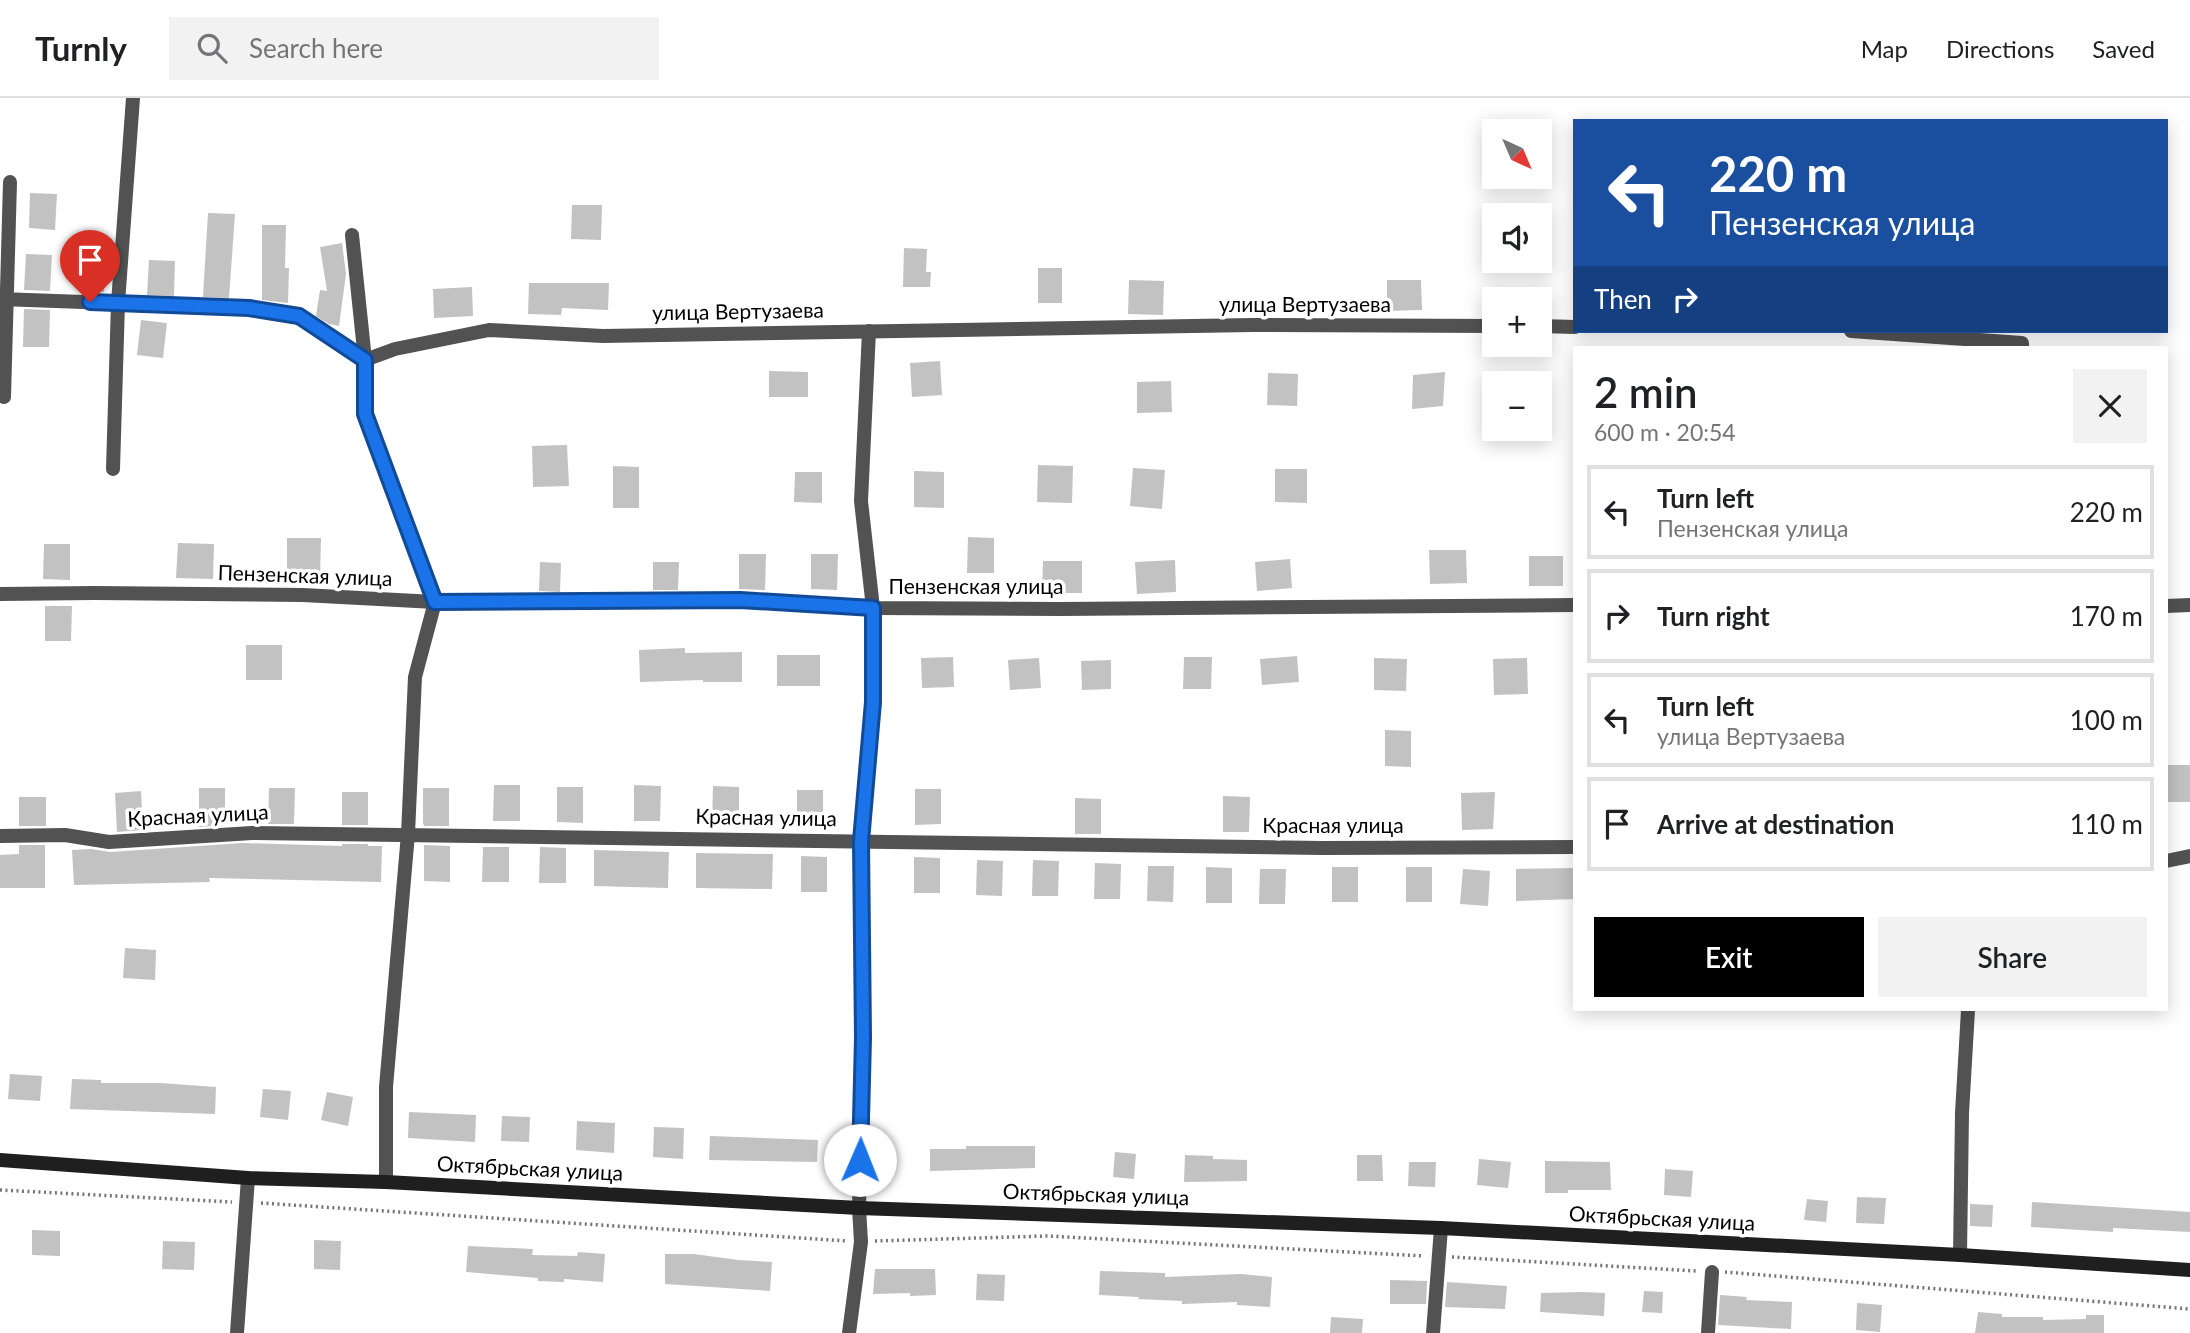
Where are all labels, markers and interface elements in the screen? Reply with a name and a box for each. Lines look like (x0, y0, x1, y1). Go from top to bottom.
search box (169, 17, 659, 80)
text: Turnly (35, 28, 127, 68)
icon: search (193, 29, 231, 67)
text: Search here (249, 32, 383, 64)
text: Map (1861, 34, 1908, 63)
text: Directions (1946, 34, 2054, 63)
text: Saved (2092, 34, 2155, 63)
north arrow (1482, 119, 1552, 189)
map controls (1482, 119, 1552, 441)
text: 220 m (1709, 144, 1847, 202)
icon: left (1594, 147, 1685, 238)
button: sound (1482, 203, 1552, 273)
text: Пензенская улица (1709, 203, 1975, 242)
pin (60, 230, 120, 302)
icon: arrive (71, 241, 109, 279)
icon: right (1666, 280, 1704, 318)
text: Then (1594, 283, 1652, 315)
button: + (1482, 287, 1552, 357)
street label: улица Вертузаева (1219, 291, 1391, 316)
street label: улица Вертузаева (652, 297, 824, 324)
text: 2 min (1594, 367, 1698, 417)
button: close (2073, 369, 2147, 443)
button: − (1482, 371, 1552, 441)
text: 600 m · 20:54 (1594, 418, 1736, 446)
text: Turn left (1657, 482, 1754, 514)
icon: left (1598, 493, 1636, 531)
text: 220 m (2070, 496, 2143, 528)
text: Пензенская улица (1657, 514, 1848, 542)
street label: Пензенская улица (217, 559, 393, 590)
street label: Пензенская улица (889, 573, 1063, 598)
icon: right (1598, 597, 1636, 635)
text: Turn right (1657, 600, 1770, 632)
text: 170 m (2070, 600, 2143, 632)
text: Turn left (1657, 690, 1754, 722)
icon: left (1598, 701, 1636, 739)
text: 100 m (2070, 704, 2143, 736)
text: улица Вертузаева (1657, 722, 1845, 750)
street label: Красная улица (127, 798, 269, 831)
street label: Красная улица (695, 803, 837, 830)
icon: arrive (1598, 805, 1636, 843)
text: Arrive at destination (1657, 808, 1894, 840)
text: 110 m (2070, 808, 2143, 840)
street label: Красная улица (1262, 812, 1404, 837)
button: Exit (1594, 917, 1864, 997)
button: Share (1878, 917, 2147, 997)
position arrow (823, 1123, 897, 1197)
street label: Октябрьская улица (436, 1150, 624, 1185)
street label: Октябрьская улица (1002, 1178, 1190, 1209)
street label: Октябрьская улица (1568, 1200, 1756, 1235)

